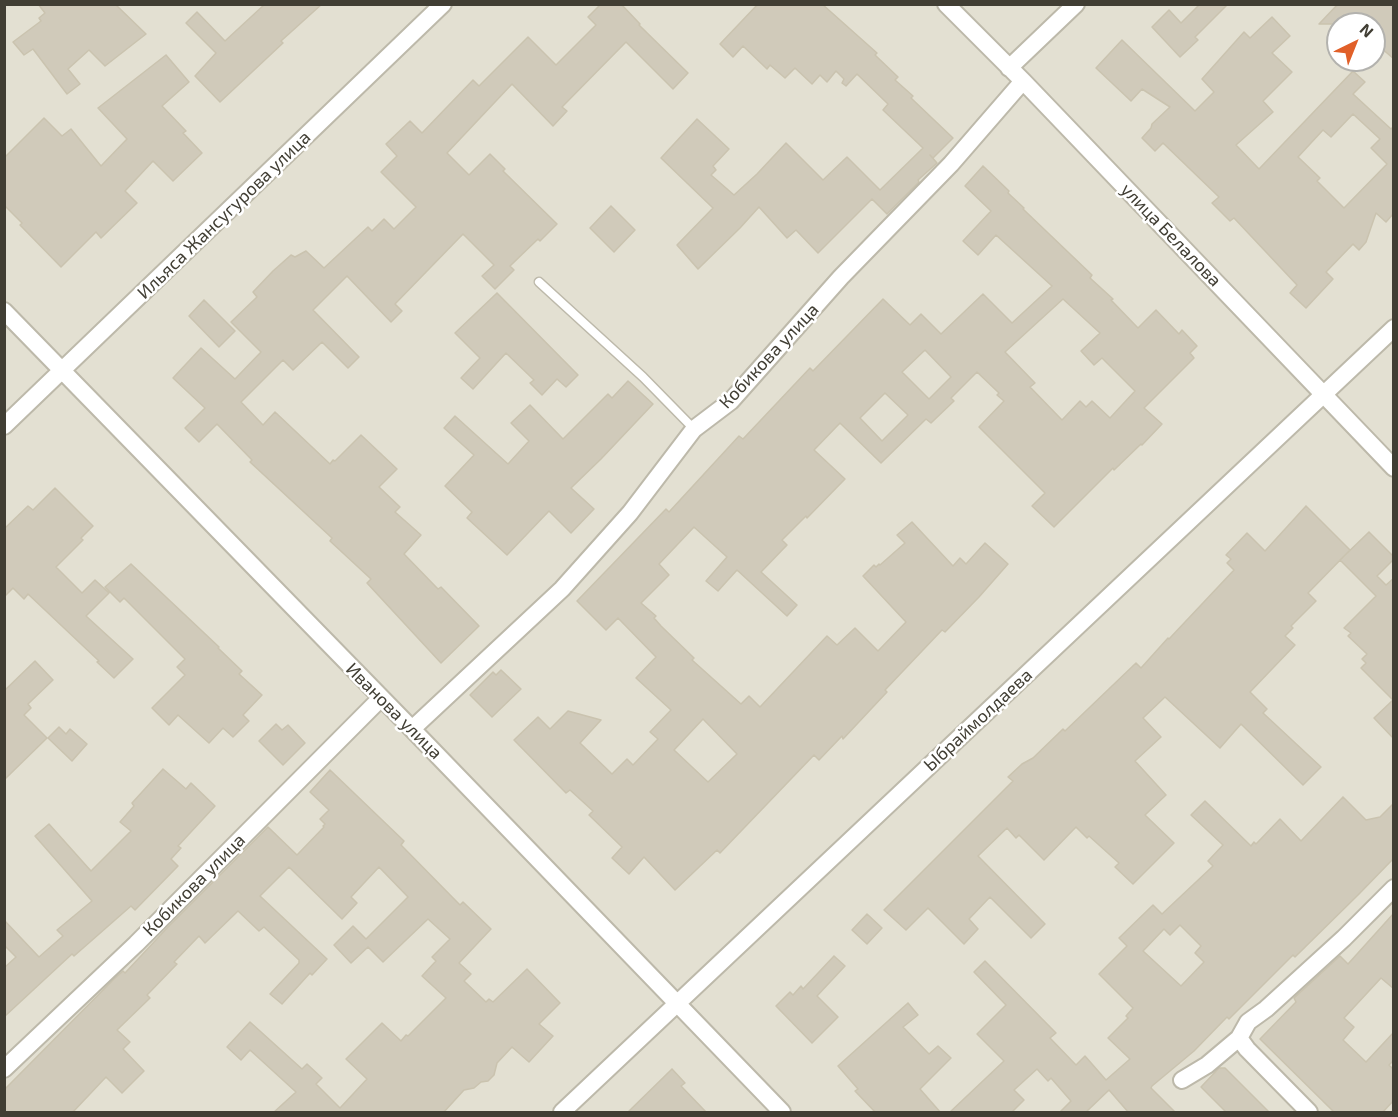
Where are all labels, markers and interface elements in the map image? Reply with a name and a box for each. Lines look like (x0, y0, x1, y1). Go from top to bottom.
north arrow (1326, 12, 1386, 72)
text: N (1357, 19, 1378, 41)
street label: Ильяса Жансугурова улица (133, 126, 315, 304)
street label: улица Белалова (1116, 179, 1226, 291)
street label: Кобикова улица (715, 299, 823, 413)
street label: Иванова улица (341, 658, 447, 764)
street label: Ыбраймолдаева (919, 664, 1037, 776)
street label: Кобикова улица (138, 829, 250, 941)

